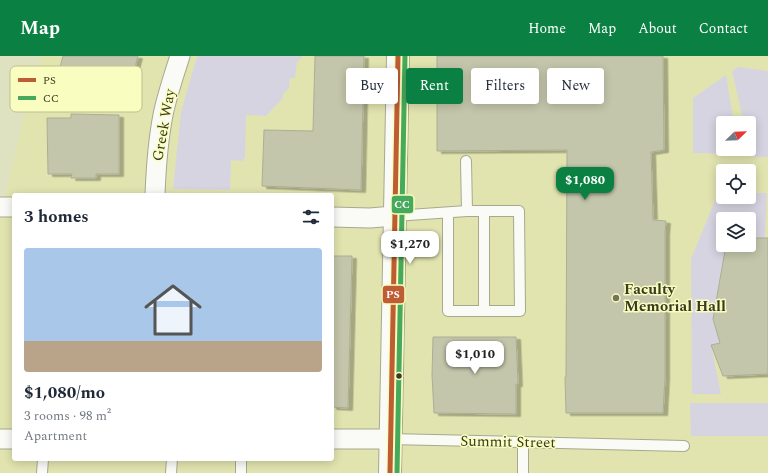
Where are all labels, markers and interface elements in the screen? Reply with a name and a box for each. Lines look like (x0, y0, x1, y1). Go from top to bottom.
text: Map (20, 14, 60, 43)
text: Home (528, 18, 566, 39)
text: Map (588, 18, 616, 39)
text: About (638, 18, 677, 39)
text: Contact (699, 18, 748, 39)
legend (10, 66, 142, 112)
chip: Buy (346, 68, 398, 104)
chip: Rent (406, 68, 463, 104)
chip: Filters (471, 68, 539, 104)
chip: New (547, 68, 604, 104)
text: PS (43, 72, 56, 89)
street label: Greek Way (146, 86, 182, 163)
text: CC (43, 90, 59, 107)
north arrow (716, 116, 756, 156)
map controls (716, 116, 756, 252)
button: locate (716, 164, 756, 204)
pin: $1,080 (552, 167, 618, 201)
text: $1,080 (565, 170, 605, 190)
line badge: CC (391, 195, 414, 214)
text: CC (394, 196, 410, 213)
text: 3 homes (24, 204, 89, 230)
icon: filters (300, 206, 322, 228)
button: layers (716, 212, 756, 252)
pin: $1,270 (377, 231, 443, 265)
text: $1,270 (390, 234, 430, 254)
icon: home (137, 274, 209, 346)
place label: Faculty Memorial Hall (624, 278, 726, 318)
line badge: PS (382, 285, 405, 304)
text: PS (386, 286, 400, 303)
marker: Faculty Memorial Hall (611, 293, 621, 303)
pin: $1,010 (442, 341, 508, 375)
text: $1,010 (455, 344, 495, 364)
unlabelled marker (394, 371, 404, 381)
text: $1,080/mo (24, 380, 105, 406)
text: 3 rooms · 98 m² (24, 406, 111, 426)
text: Apartment (24, 426, 87, 446)
street label: Summit Street (460, 430, 556, 454)

